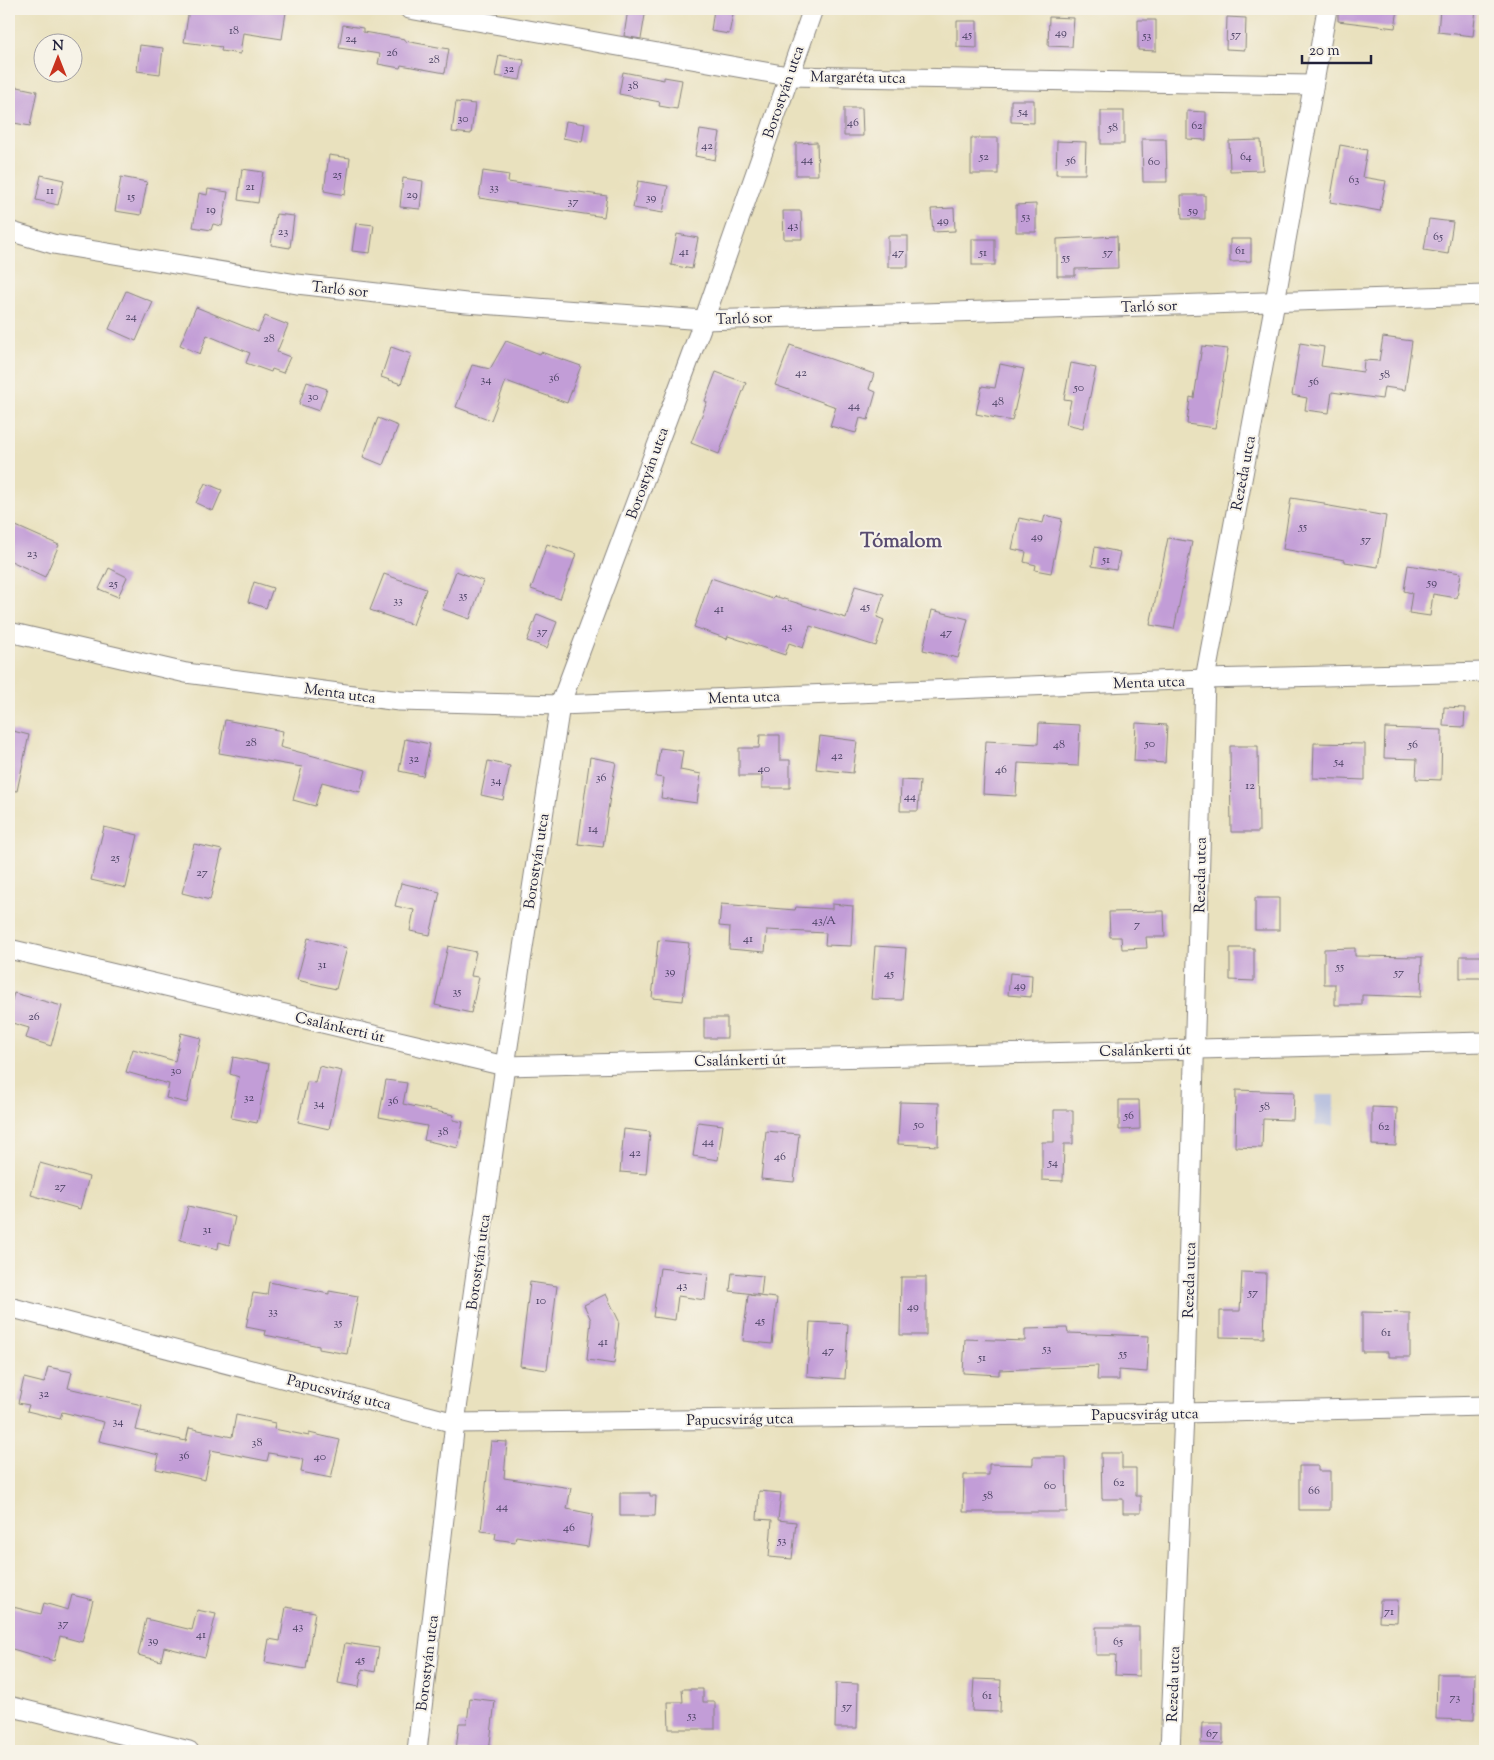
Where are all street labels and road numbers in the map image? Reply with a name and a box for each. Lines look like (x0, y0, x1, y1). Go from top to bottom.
street label: Borostyán utca (759, 43, 810, 141)
street label: Margaréta utca (810, 67, 906, 90)
street label: Tarló sor (311, 277, 369, 304)
street label: Tarló sor (1120, 296, 1178, 319)
street label: Tarló sor (715, 308, 773, 331)
street label: Borostyán utca (622, 425, 675, 522)
street label: Rezeda utca (1227, 434, 1262, 513)
street label: Menta utca (1113, 672, 1185, 695)
street label: Menta utca (303, 679, 377, 710)
street label: Menta utca (708, 687, 780, 710)
street label: Borostyán utca (520, 812, 555, 910)
street label: Rezeda utca (1190, 837, 1213, 913)
street label: Csalánkerti út (293, 1008, 387, 1049)
street label: Csalánkerti út (1099, 1040, 1191, 1063)
street label: Csalánkerti út (694, 1050, 786, 1073)
street label: Borostyán utca (462, 1213, 497, 1311)
street label: Rezeda utca (1179, 1242, 1202, 1318)
street label: Papucsvirág utca (284, 1370, 393, 1417)
street label: Papucsvirág utca (1091, 1404, 1199, 1427)
street label: Papucsvirág utca (686, 1409, 794, 1432)
street label: Borostyán utca (412, 1614, 445, 1712)
street label: Rezeda utca (1163, 1646, 1186, 1722)

